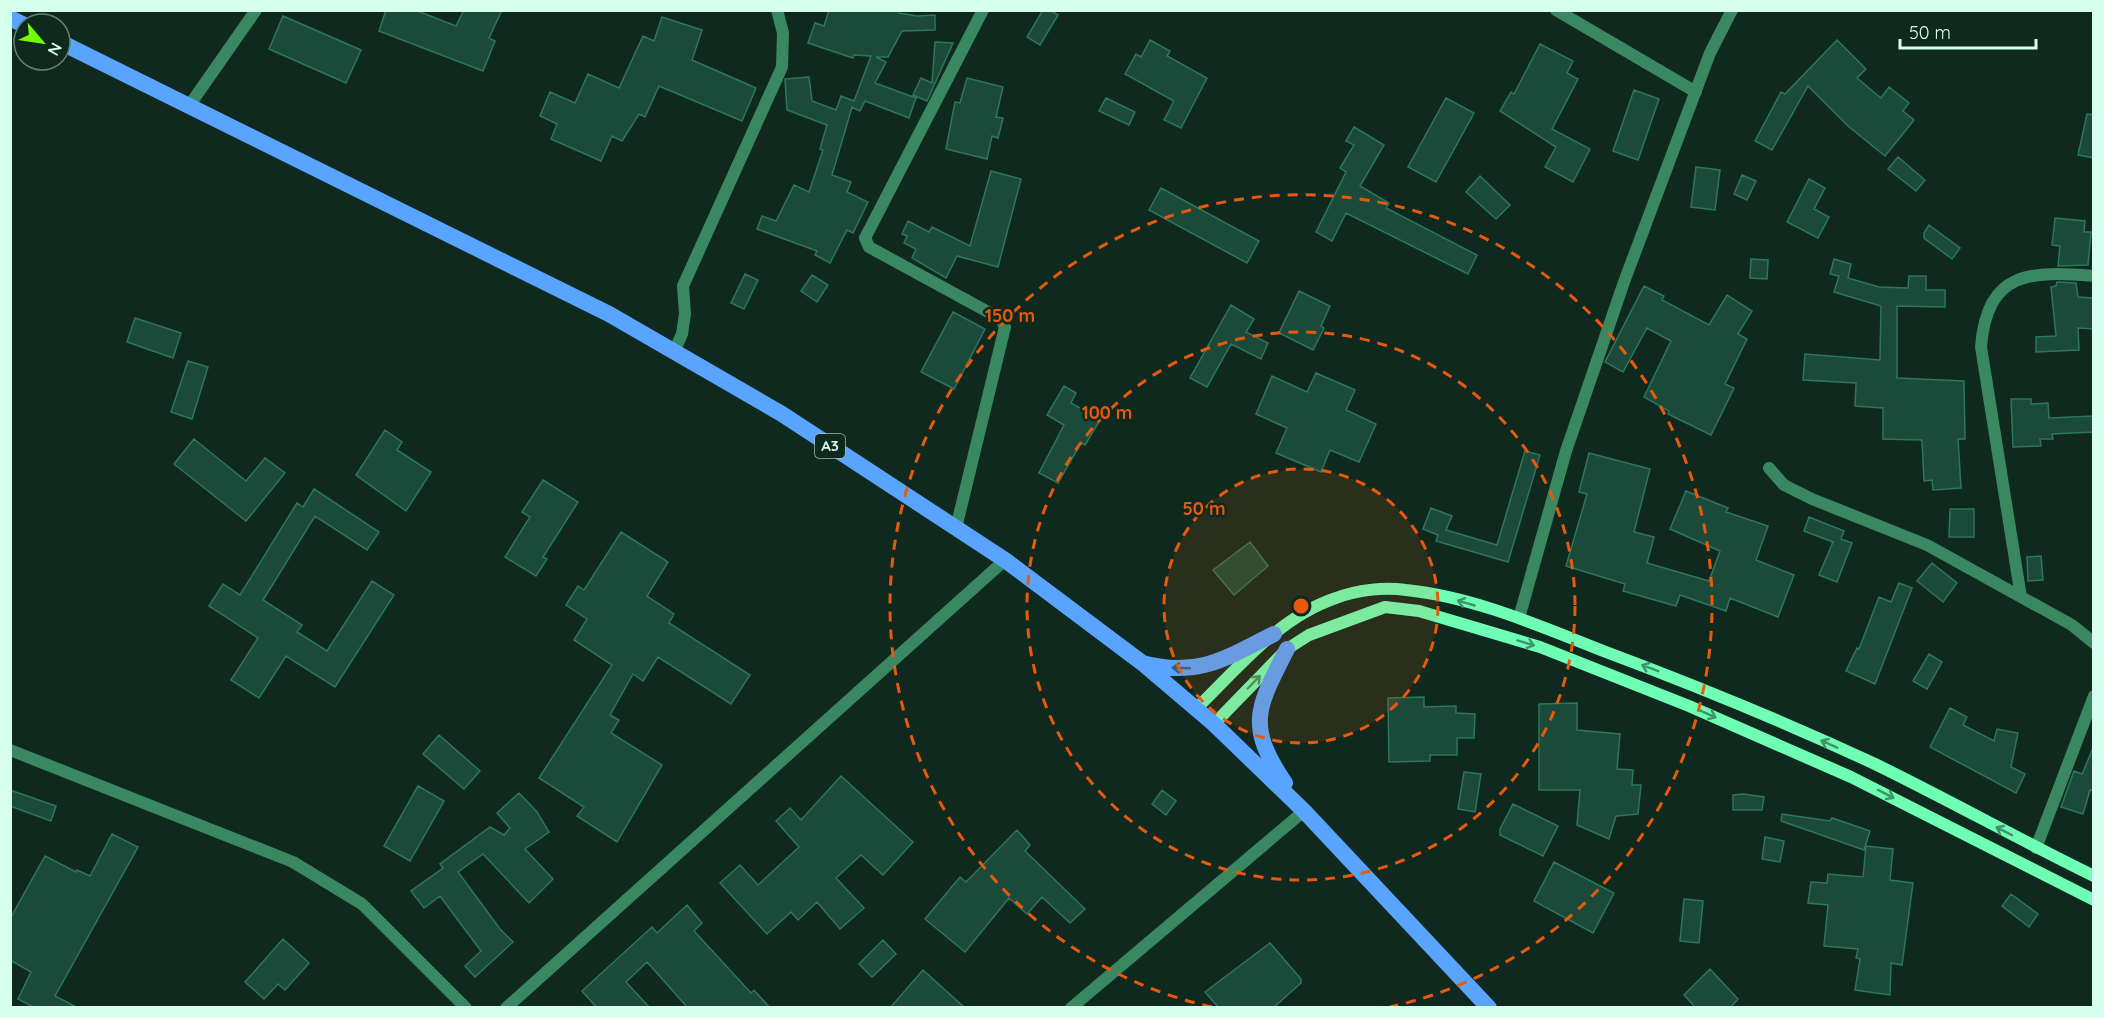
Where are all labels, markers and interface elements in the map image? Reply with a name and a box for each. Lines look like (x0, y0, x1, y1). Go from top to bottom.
north arrow (12, 12, 72, 72)
scale bar (1900, 12, 2036, 50)
text: 50 m (1909, 21, 1951, 44)
text: N (44, 39, 67, 59)
text: 150 m (985, 304, 1035, 327)
text: 100 m (1082, 401, 1132, 424)
road number: A3 (815, 434, 845, 458)
text: 50 m (1182, 497, 1226, 520)
centre of rings (1291, 596, 1311, 616)
one-way arrow (1457, 596, 1476, 608)
one-way arrow (1516, 638, 1535, 649)
one-way arrow (1171, 662, 1191, 674)
one-way arrow (1641, 662, 1660, 673)
one-way arrow (1247, 675, 1262, 690)
one-way arrow (1698, 709, 1716, 720)
one-way arrow (1821, 738, 1839, 750)
one-way arrow (1876, 789, 1894, 800)
one-way arrow (1996, 825, 2013, 837)

